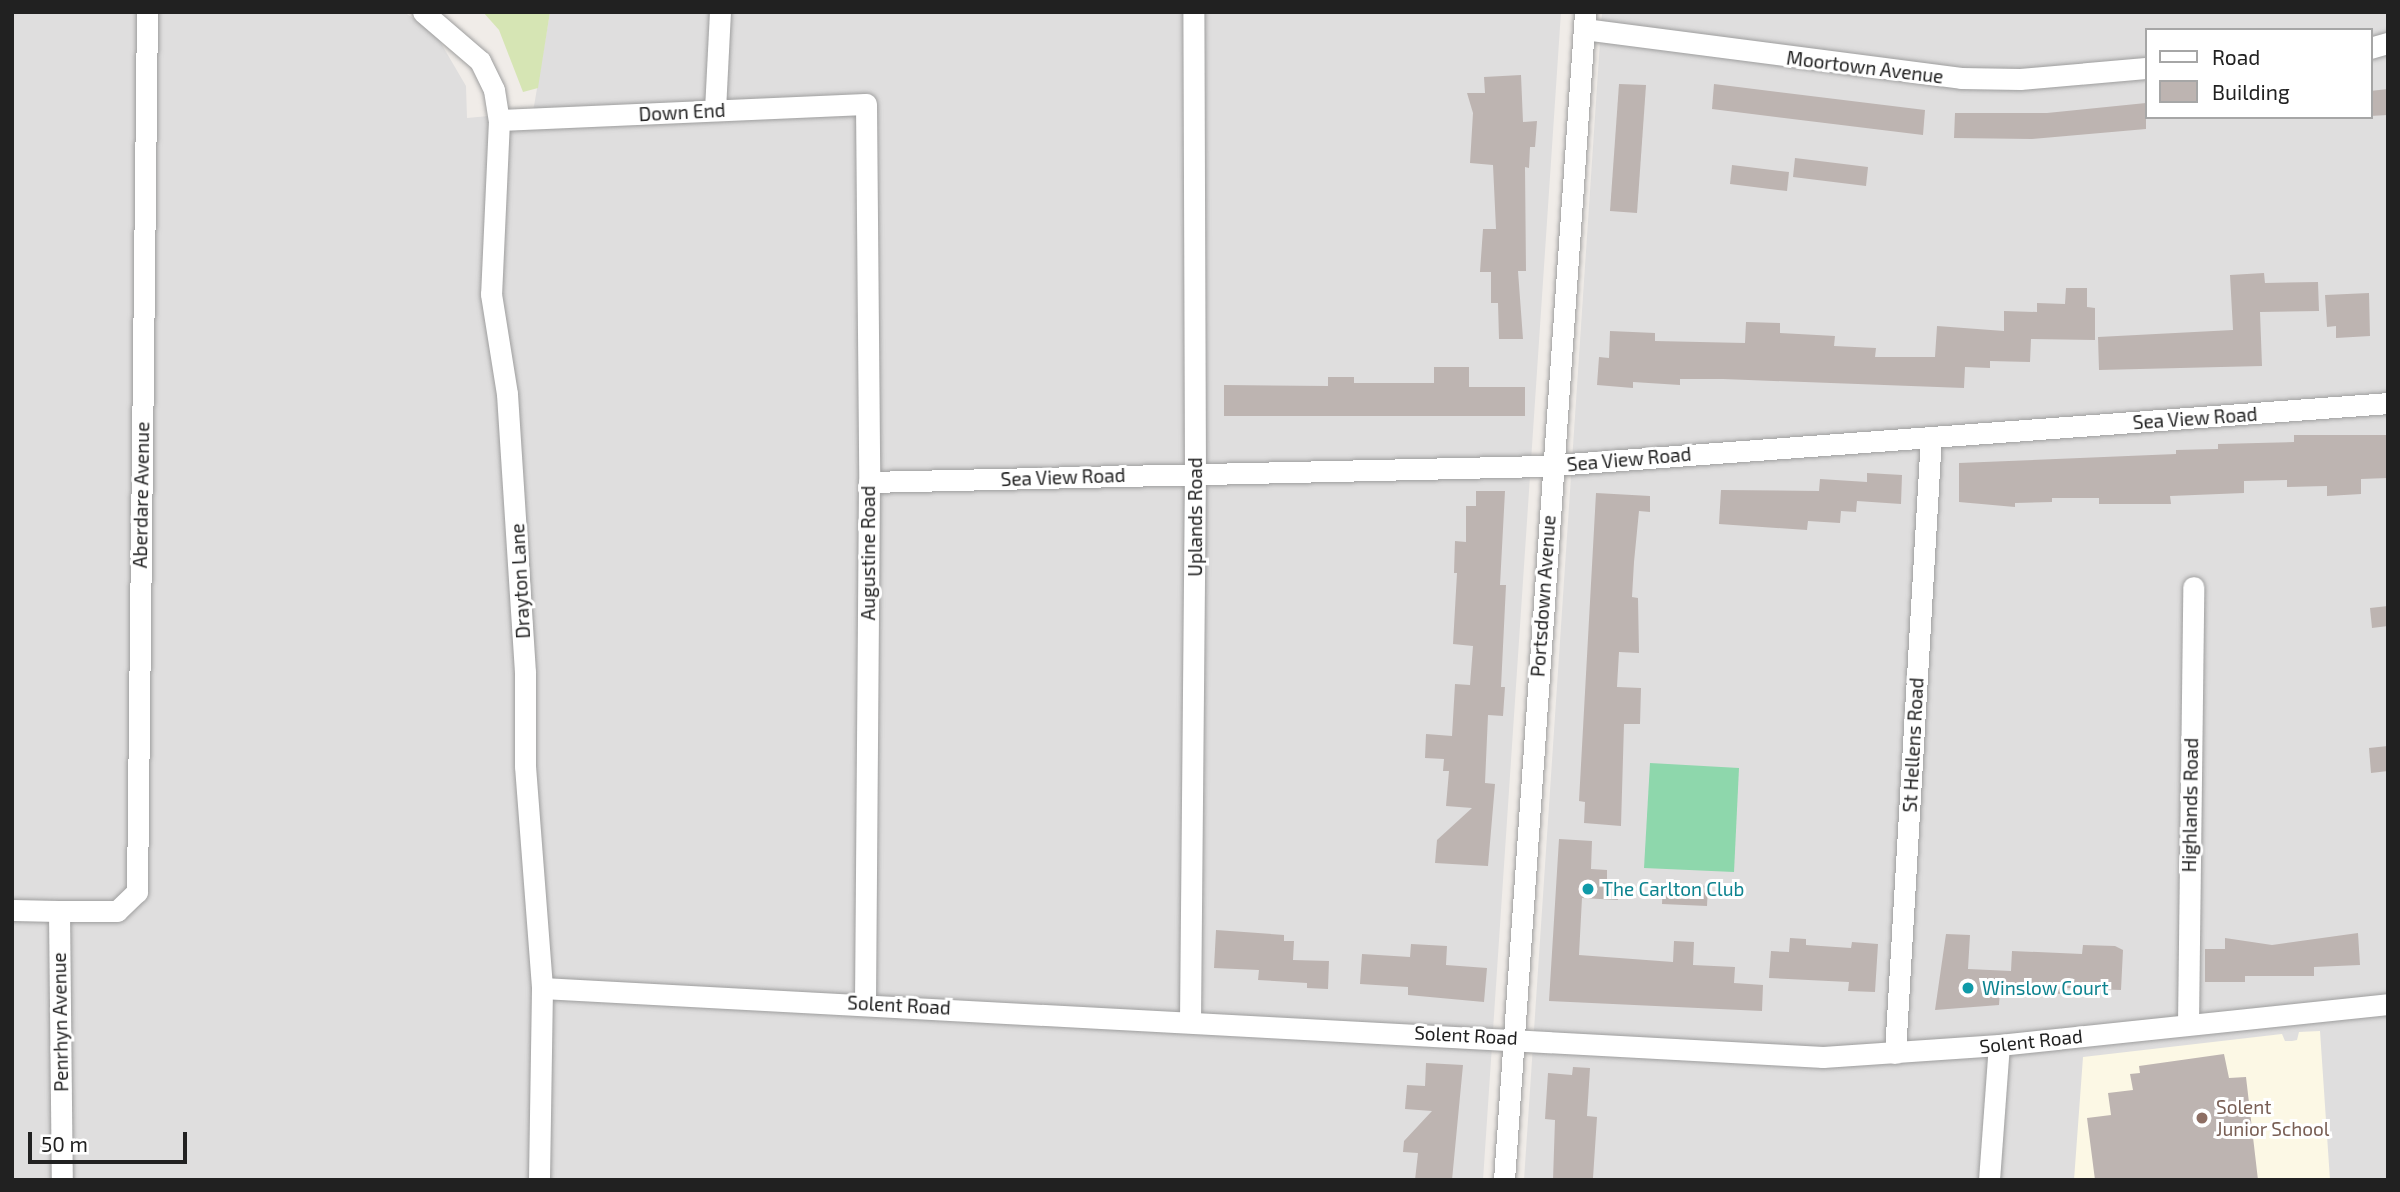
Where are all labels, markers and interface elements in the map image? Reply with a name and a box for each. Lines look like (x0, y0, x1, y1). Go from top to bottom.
legend (2144, 28, 2372, 119)
text: Road (2212, 44, 2260, 69)
street label: Moortown Avenue (1785, 46, 1945, 88)
text: Building (2212, 79, 2290, 104)
street label: Down End (638, 98, 726, 126)
street label: Sea View Road (2132, 402, 2258, 434)
street label: Aberdare Avenue (128, 421, 154, 569)
street label: Sea View Road (1565, 442, 1693, 476)
street label: Uplands Road (1184, 457, 1206, 577)
street label: Sea View Road (1000, 463, 1126, 491)
street label: Augustine Road (857, 486, 879, 620)
street label: Portsdown Avenue (1526, 514, 1560, 678)
street label: Drayton Lane (506, 523, 534, 639)
street label: St Hellens Road (1898, 677, 1928, 813)
street label: Highlands Road (2177, 737, 2203, 873)
place label: The Carlton Club (1602, 878, 1744, 900)
marker: The Carlton Club (1580, 881, 1596, 897)
street label: Penrhyn Avenue (47, 952, 73, 1092)
place label: Winslow Court (1982, 977, 2109, 999)
marker: Winslow Court (1960, 980, 1976, 996)
street label: Solent Road (847, 991, 951, 1019)
street label: Solent Road (1414, 1021, 1518, 1049)
street label: Solent Road (1978, 1024, 2084, 1058)
place label: Solent Junior School (2216, 1096, 2330, 1140)
marker: Solent Junior School (2194, 1110, 2210, 1126)
scale bar (32, 1118, 191, 1162)
text: 50 m (41, 1131, 88, 1156)

